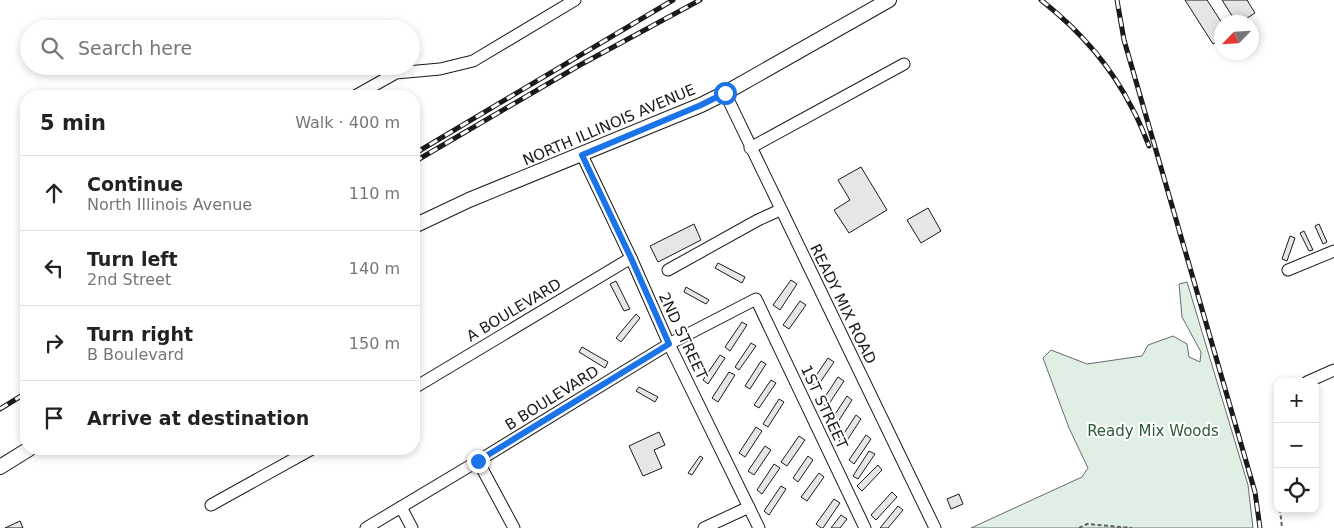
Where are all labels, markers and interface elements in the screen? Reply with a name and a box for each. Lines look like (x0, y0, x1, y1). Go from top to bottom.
north arrow (1214, 15, 1259, 60)
search box (20, 20, 420, 75)
icon: search (38, 34, 66, 62)
text: Search here (78, 37, 192, 59)
street label: NORTH ILLINOIS AVENUE (520, 80, 698, 170)
route start (714, 82, 737, 105)
text: 5 min (40, 111, 106, 135)
text: Walk · 400 m (295, 113, 400, 132)
text: Continue (87, 173, 183, 195)
icon: ahead (40, 179, 68, 207)
text: 110 m (349, 184, 400, 203)
text: North Illinois Avenue (87, 195, 252, 214)
street label: READY MIX ROAD (806, 241, 880, 367)
text: Turn left (87, 248, 178, 270)
icon: left (40, 254, 68, 282)
text: 140 m (349, 259, 400, 278)
text: 2nd Street (87, 270, 171, 289)
street label: A BOULEVARD (463, 275, 565, 345)
street label: 2ND STREET (655, 289, 711, 383)
text: Turn right (87, 323, 193, 345)
icon: right (40, 329, 68, 357)
text: 150 m (349, 334, 400, 353)
text: B Boulevard (87, 345, 184, 364)
street label: B BOULEVARD (502, 362, 602, 434)
street label: 1ST STREET (797, 362, 852, 452)
map controls (1274, 378, 1319, 513)
button: + (1274, 378, 1319, 423)
icon: arrive (40, 404, 68, 432)
text: Arrive at destination (87, 407, 309, 429)
park label: Ready Mix Woods (1087, 422, 1219, 440)
button: − (1274, 423, 1319, 468)
route end (467, 450, 490, 473)
button: locate (1274, 468, 1319, 513)

